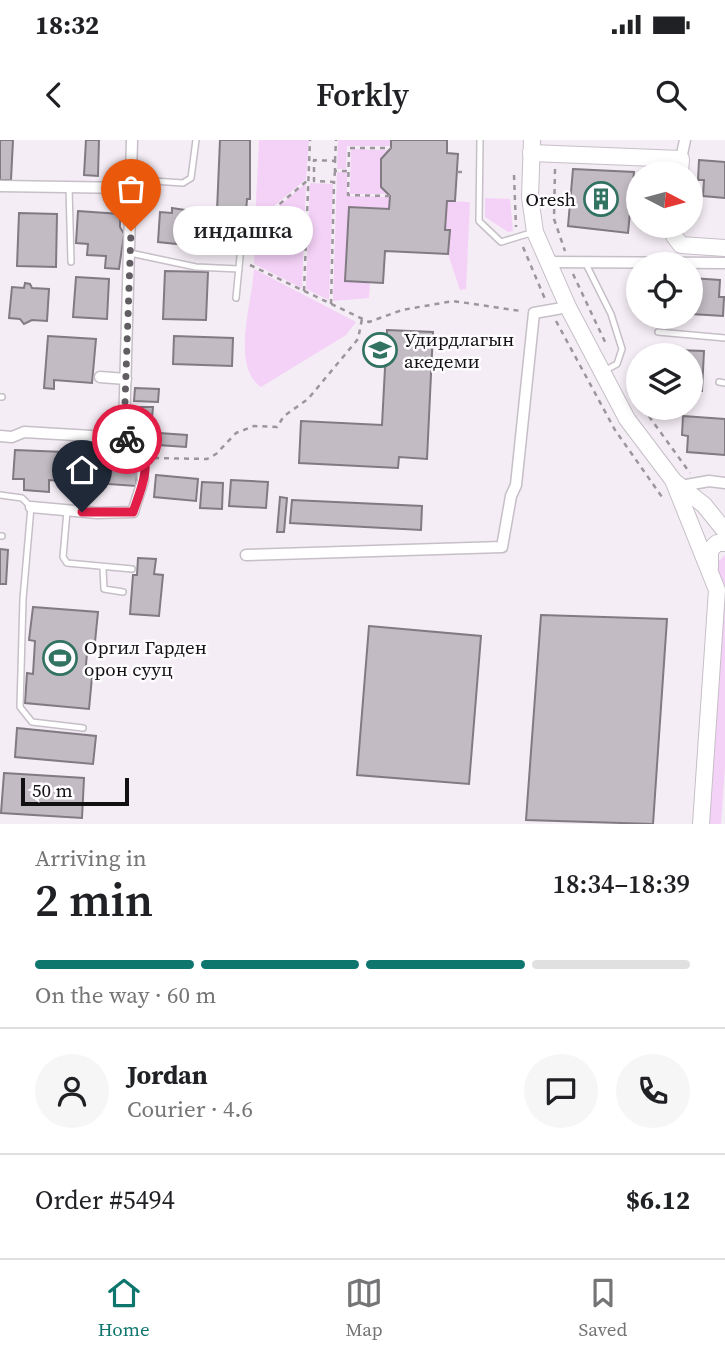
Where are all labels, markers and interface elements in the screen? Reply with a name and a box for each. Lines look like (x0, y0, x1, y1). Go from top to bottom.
text: 18:32 (35, 7, 99, 43)
text: Forkly (316, 73, 409, 117)
icon: back (35, 76, 73, 114)
icon: search (652, 76, 690, 114)
pin (101, 159, 161, 231)
north arrow (626, 161, 704, 238)
map controls (626, 161, 703, 420)
icon: bag (112, 170, 150, 208)
building icon: Oresh (582, 180, 620, 218)
place label: Oresh (526, 186, 576, 212)
callout: индашка (173, 206, 313, 256)
text: индашка (193, 214, 293, 246)
button: locate (626, 252, 703, 329)
place label: Удирдлагын акедеми (404, 326, 514, 374)
school or university icon: Удирдлагын акедеми (361, 331, 399, 369)
button: layers (626, 343, 703, 420)
courier (92, 404, 162, 474)
icon: bike (108, 420, 146, 458)
pin (52, 440, 112, 512)
icon: home (63, 451, 101, 489)
place label: Оргил Гарден орон сууц (84, 634, 207, 682)
sports icon: Оргил Гарден орон сууц (41, 639, 79, 677)
scale bar (21, 775, 130, 807)
text: 50 m (32, 777, 73, 803)
text: Arriving in (35, 842, 147, 874)
text: 18:34–18:39 (553, 866, 690, 902)
text: 2 min (35, 868, 153, 931)
text: On the way · 60 m (35, 979, 216, 1011)
button: person (35, 1054, 109, 1128)
button: chat (524, 1054, 598, 1128)
button: phone (616, 1054, 690, 1128)
text: Jordan (127, 1057, 208, 1093)
text: Courier · 4.6 (127, 1093, 253, 1125)
text: Order #5494 (35, 1182, 175, 1218)
text: $6.12 (626, 1182, 690, 1218)
tab: Home (98, 1274, 150, 1342)
tab: Map (345, 1274, 383, 1342)
tab: Saved (579, 1274, 627, 1342)

